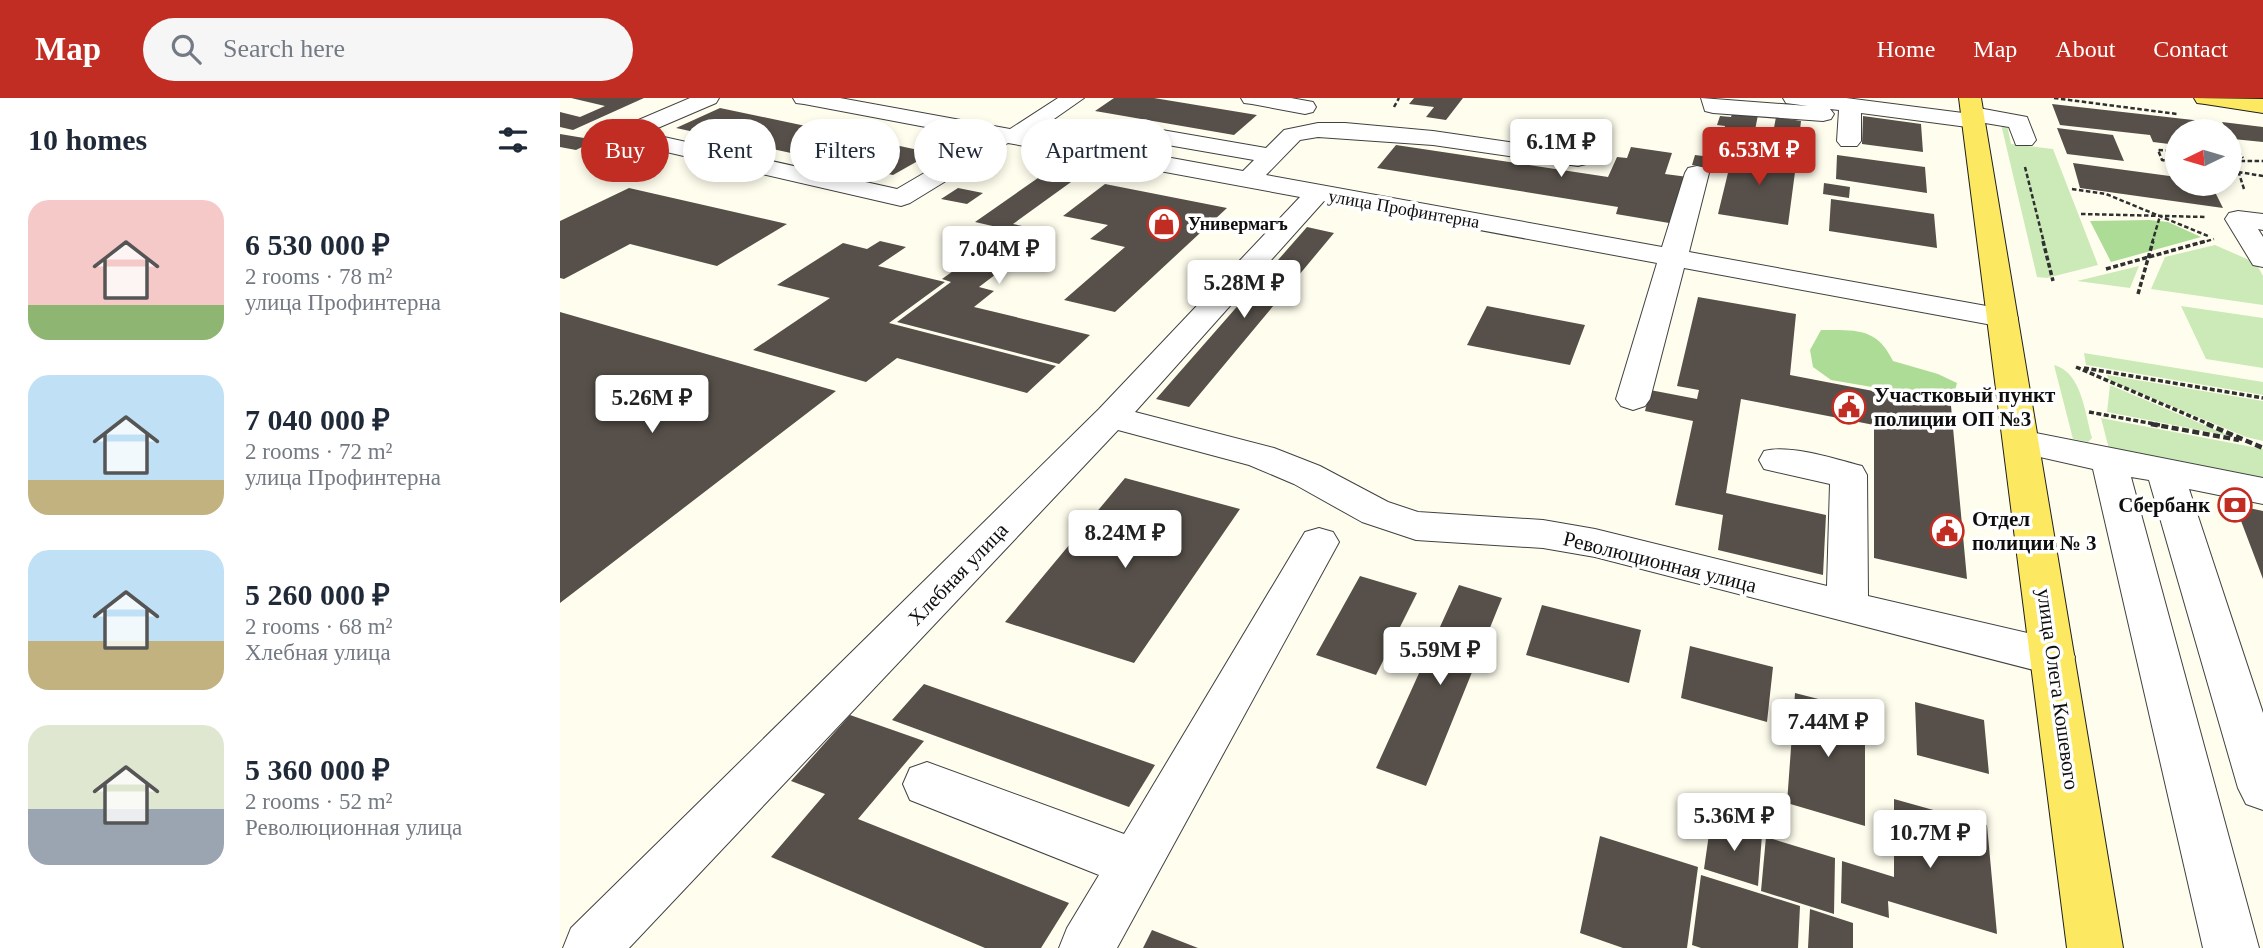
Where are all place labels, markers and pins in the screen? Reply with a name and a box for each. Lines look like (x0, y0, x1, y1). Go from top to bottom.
pin: 6.1M ₽ (1504, 120, 1618, 179)
pin: 6.53M ₽ (1694, 127, 1824, 187)
shop icon: Универмагъ (1145, 205, 1183, 243)
place label: Универмагъ (1188, 214, 1288, 234)
pin: 7.04M ₽ (934, 226, 1064, 286)
pin: 5.28M ₽ (1179, 260, 1309, 320)
pin: 5.26M ₽ (587, 376, 717, 435)
place label: Участковый пункт полиции ОП №3 (1874, 383, 2056, 431)
public building icon: Участковый пункт полиции ОП №3 (1830, 388, 1868, 426)
bank icon: Сбербанк (2216, 486, 2254, 524)
place label: Сбербанк (2118, 493, 2211, 517)
place label: Отдел полиции № 3 (1972, 507, 2097, 555)
pin: 8.24M ₽ (1060, 510, 1190, 570)
public building icon: Отдел полиции № 3 (1928, 512, 1966, 550)
pin: 5.59M ₽ (1375, 628, 1505, 687)
pin: 7.44M ₽ (1763, 700, 1893, 759)
pin: 5.36M ₽ (1669, 794, 1799, 853)
pin: 10.7M ₽ (1865, 810, 1995, 870)

